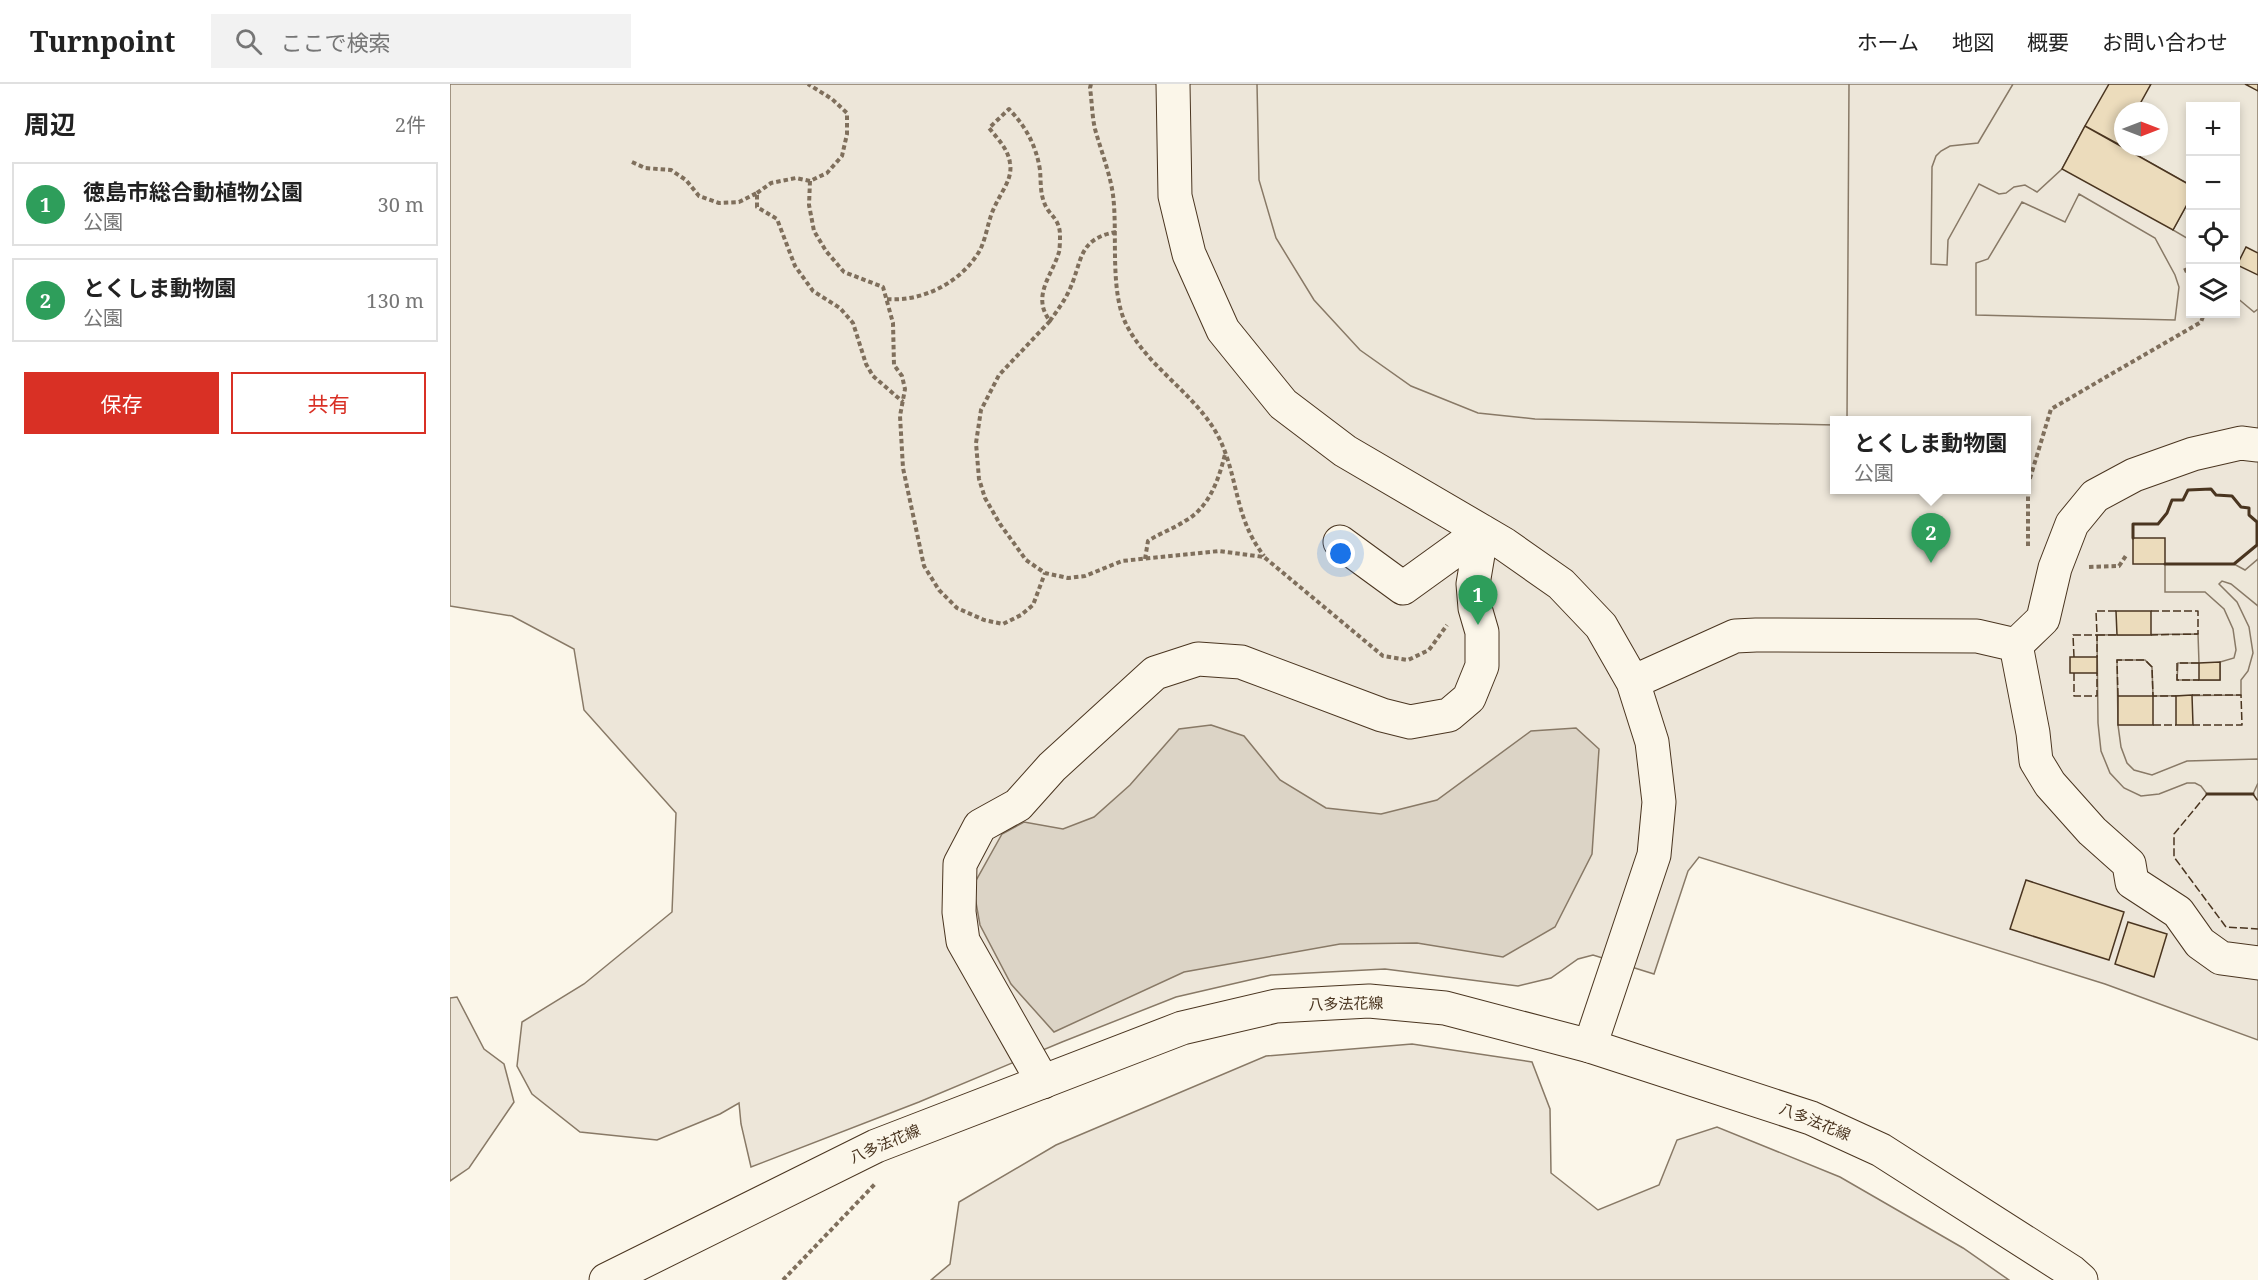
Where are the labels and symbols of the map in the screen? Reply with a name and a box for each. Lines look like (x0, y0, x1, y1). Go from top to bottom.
north arrow (2114, 102, 2168, 156)
pin: 2 (1912, 514, 1950, 563)
your location (1326, 539, 1355, 568)
pin: 1 (1458, 576, 1498, 625)
street label: 八多法花線 (1308, 992, 1384, 1014)
street label: 八多法花線 (1777, 1098, 1854, 1144)
street label: 八多法花線 (846, 1119, 923, 1167)

